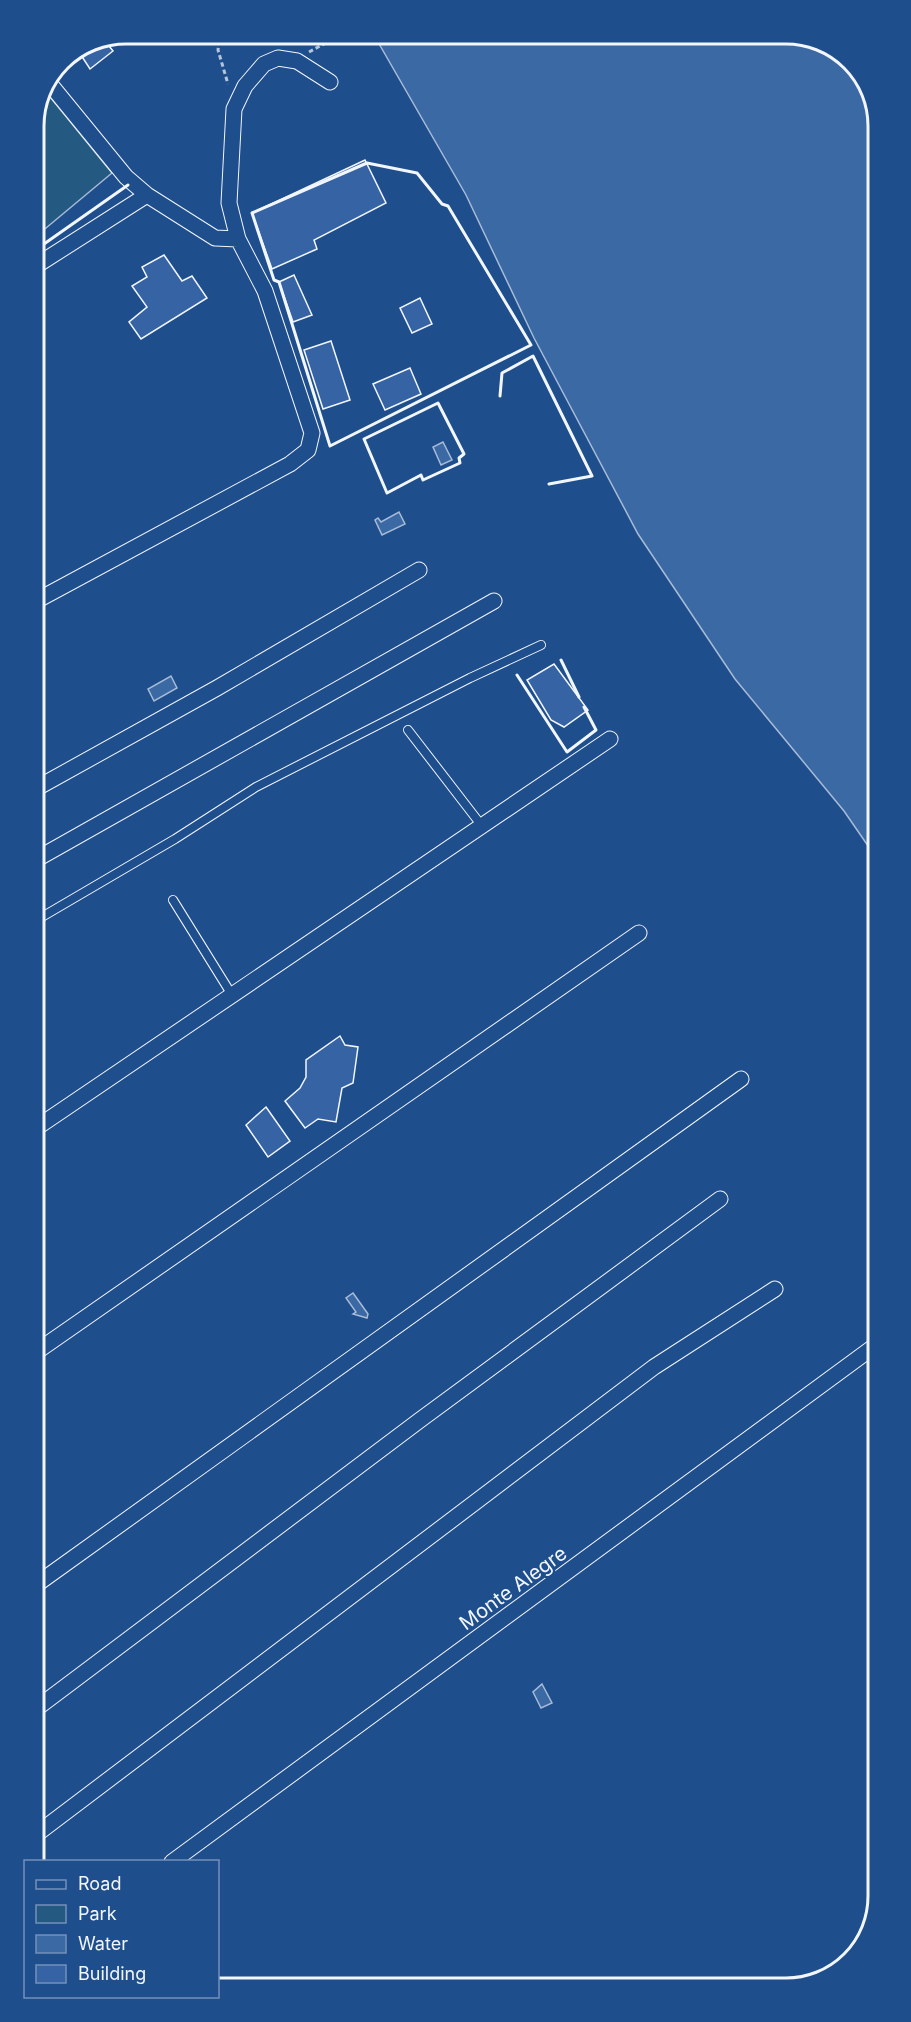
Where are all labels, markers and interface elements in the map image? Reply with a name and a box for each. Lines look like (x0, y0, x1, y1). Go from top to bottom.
street label: Monte Alegre (455, 1541, 571, 1635)
legend (24, 1860, 219, 1998)
text: Road (78, 1873, 121, 1894)
text: Park (78, 1903, 117, 1924)
text: Water (78, 1933, 128, 1954)
text: Building (78, 1963, 146, 1984)

